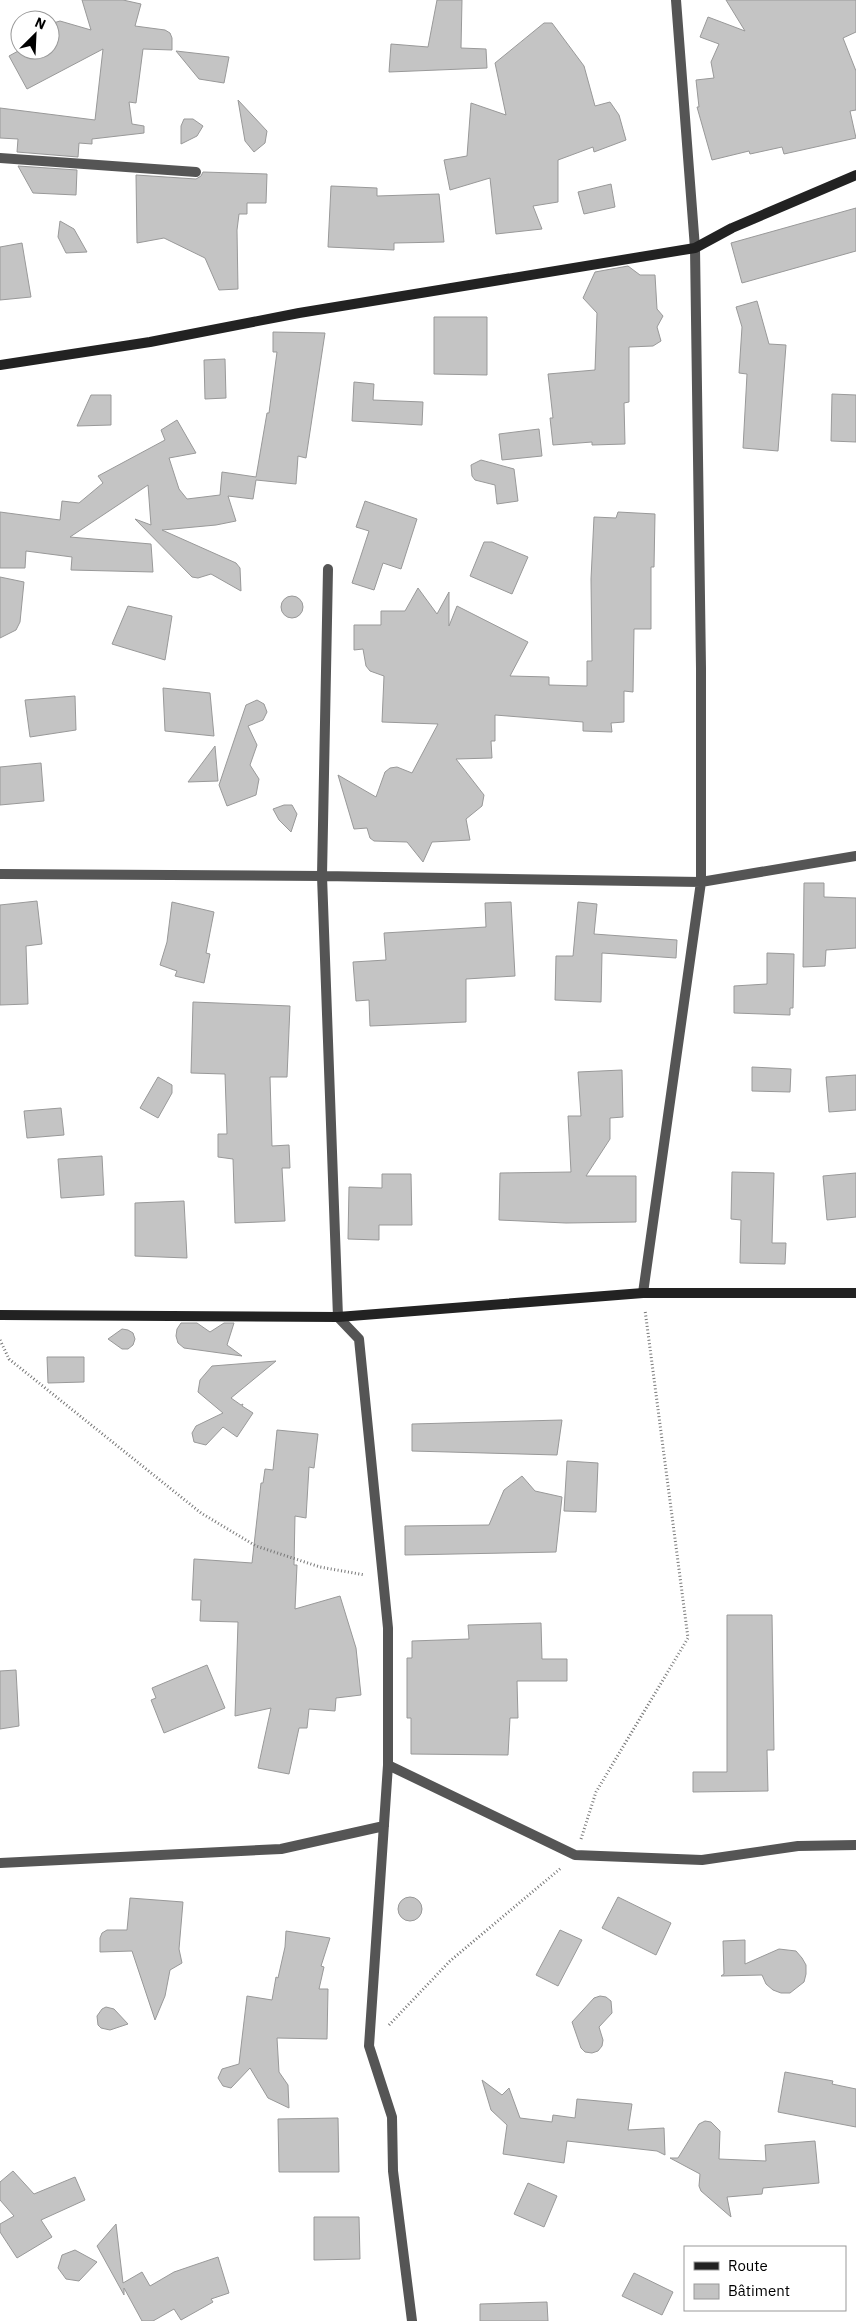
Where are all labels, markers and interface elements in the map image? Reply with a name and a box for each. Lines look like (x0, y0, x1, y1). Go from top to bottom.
north arrow (10, 10, 60, 60)
text: N (32, 13, 49, 33)
legend (684, 2246, 846, 2311)
text: Route (728, 2256, 768, 2275)
text: Bâtiment (728, 2281, 790, 2300)

